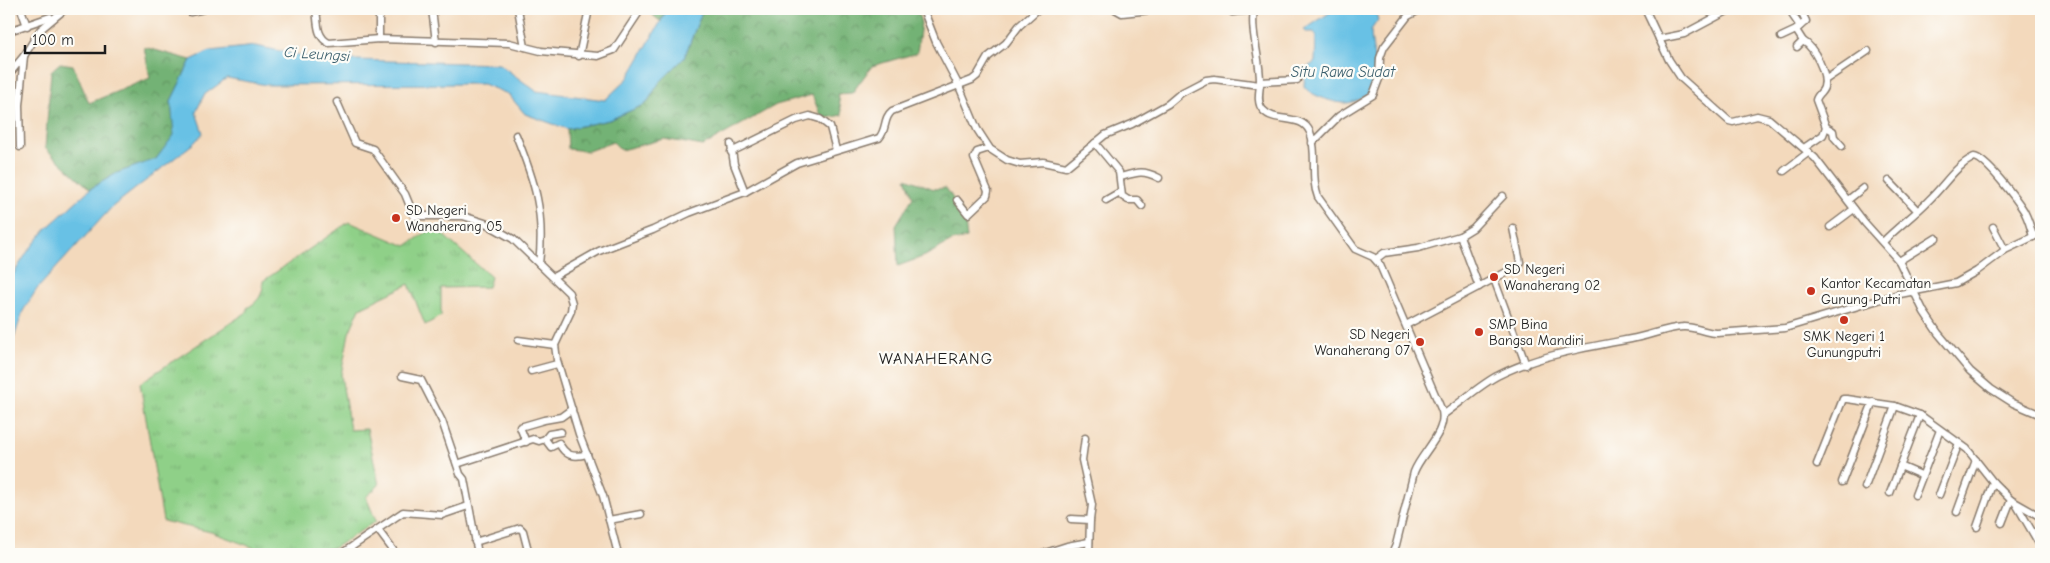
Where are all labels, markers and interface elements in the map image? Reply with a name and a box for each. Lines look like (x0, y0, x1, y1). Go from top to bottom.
scale bar (25, 22, 105, 54)
text: 100 m (32, 31, 74, 49)
water label: Ci Leungsi (283, 43, 351, 65)
water label: Situ Rawa Sudat (1291, 63, 1396, 81)
place label: SD Negeri Wanaherang 05 (406, 202, 502, 235)
marker: SD Negeri Wanaherang 05 (390, 212, 402, 224)
place label: SD Negeri Wanaherang 02 (1504, 261, 1600, 294)
marker: SD Negeri Wanaherang 02 (1488, 271, 1500, 283)
place label: Kantor Kecamatan Gunung Putri (1821, 275, 1931, 308)
marker: Kantor Kecamatan Gunung Putri (1805, 285, 1817, 297)
marker: SMK Negeri 1 Gunungputri (1838, 314, 1850, 326)
place label: SMP Bina Bangsa Mandiri (1489, 316, 1584, 349)
place label: SD Negeri Wanaherang 07 (1315, 326, 1410, 359)
marker: SMP Bina Bangsa Mandiri (1473, 326, 1485, 338)
place label: SMK Negeri 1 Gunungputri (1803, 328, 1885, 361)
marker: SD Negeri Wanaherang 07 (1414, 336, 1426, 348)
district label: WANAHERANG (879, 350, 993, 368)

